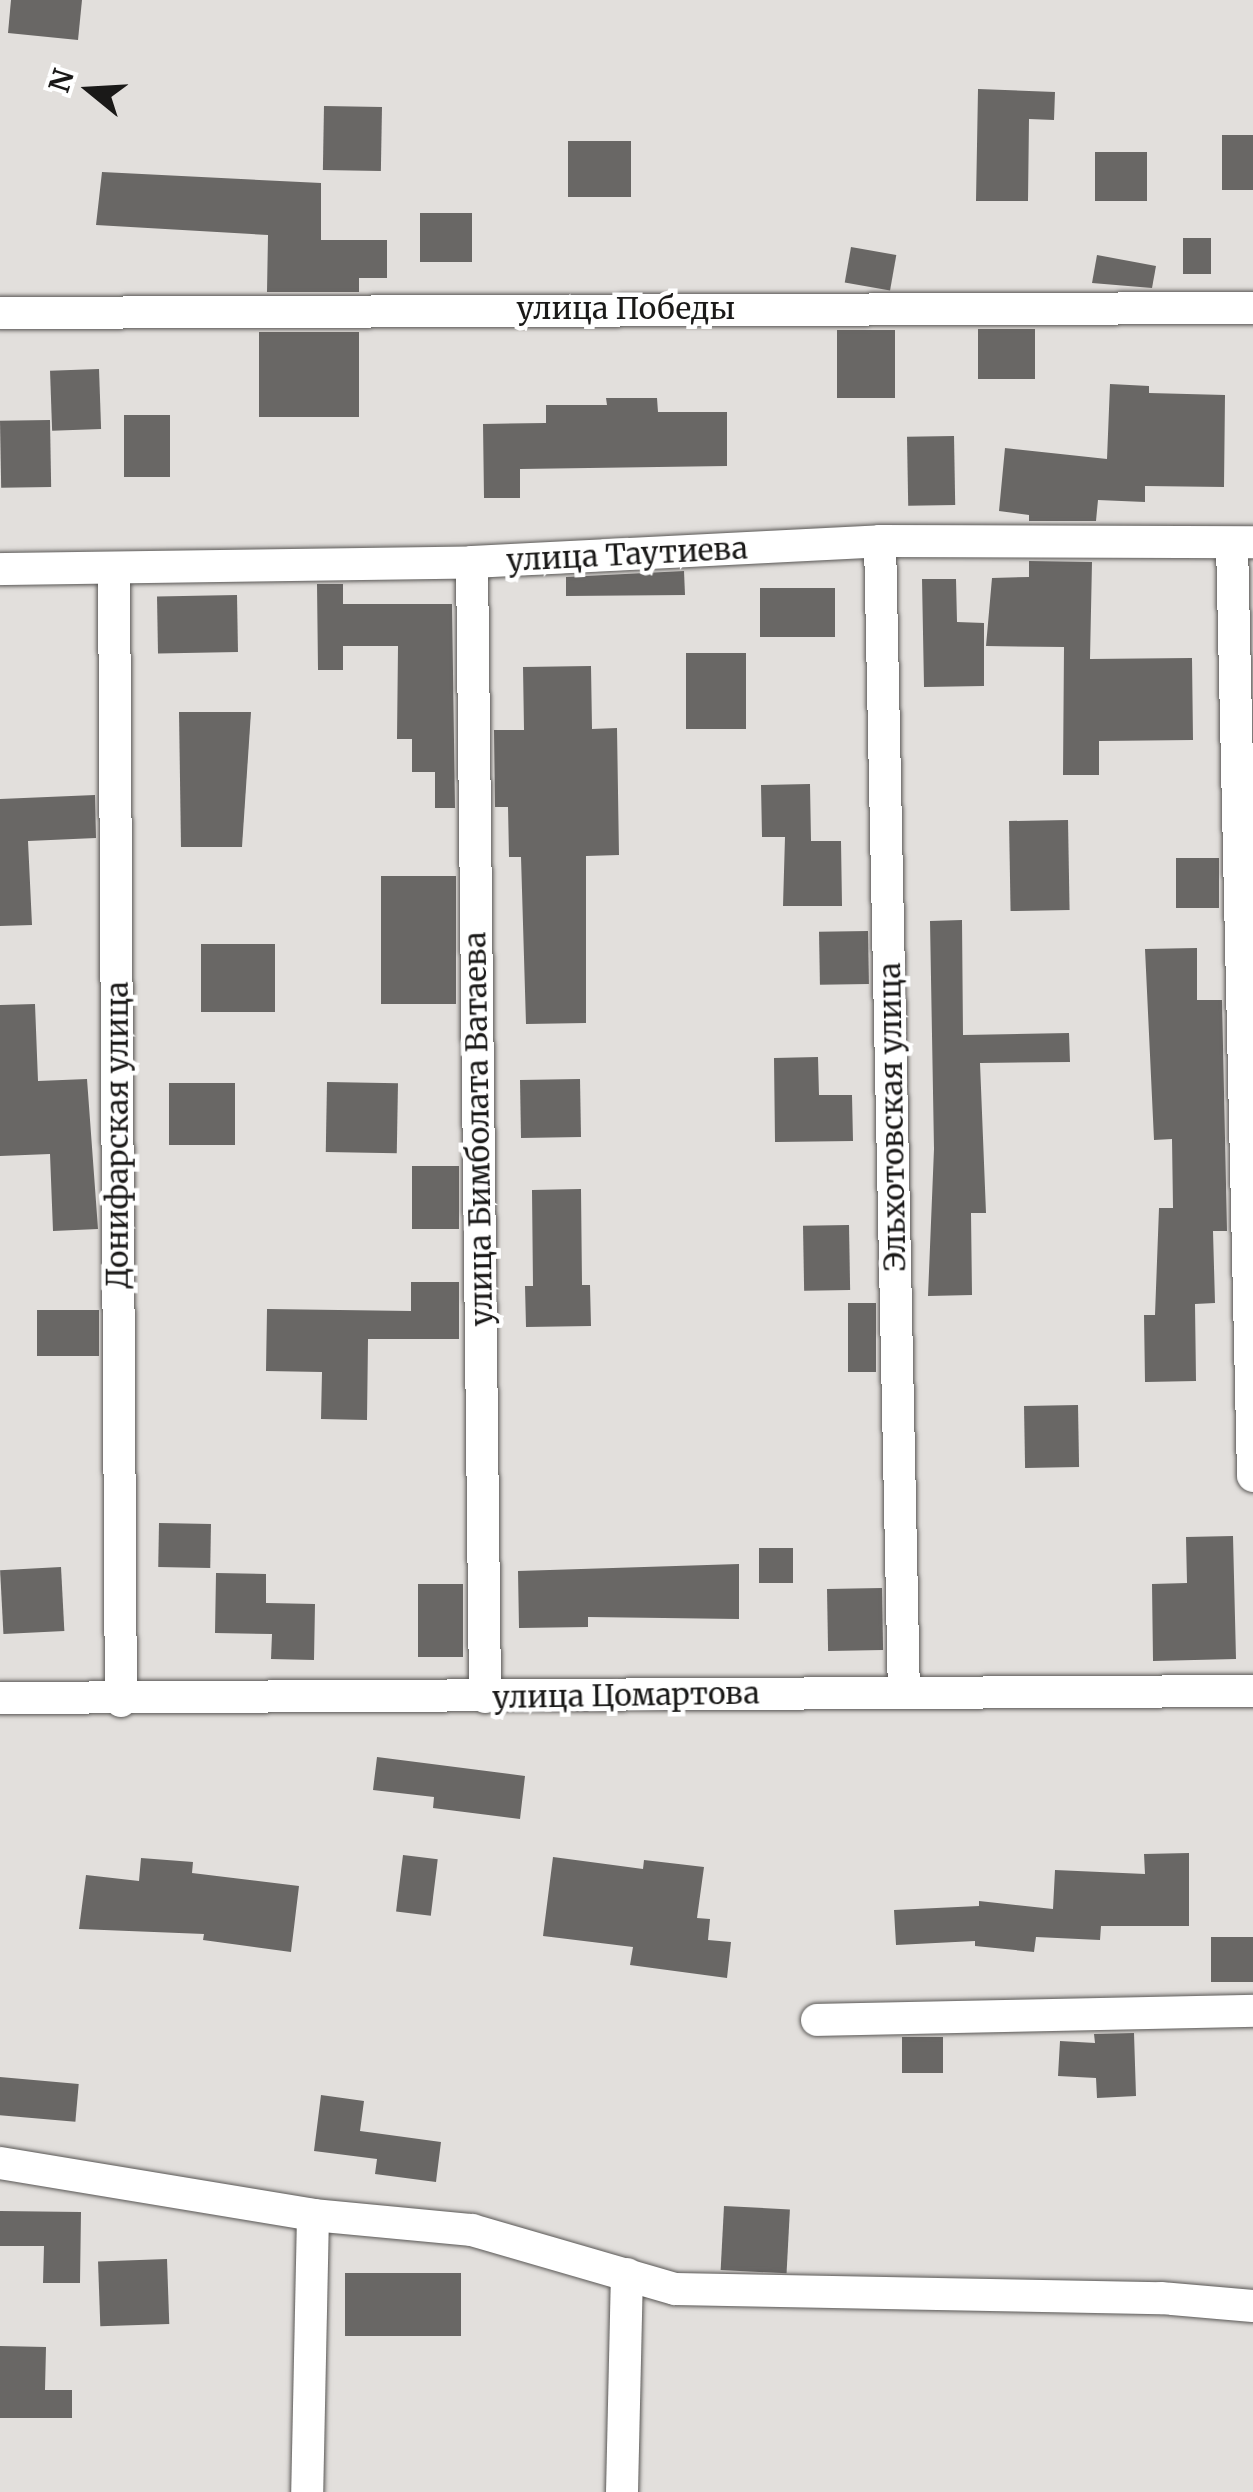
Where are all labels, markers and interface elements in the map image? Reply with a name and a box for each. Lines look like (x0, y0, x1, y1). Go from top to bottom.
north arrow (40, 40, 140, 140)
text: N (41, 65, 82, 97)
street label: улица Победы (517, 290, 735, 326)
street label: улица Таутиева (505, 530, 749, 578)
street label: улица Бимболата Ватаева (457, 931, 499, 1327)
street label: Эльхотовская улица (871, 962, 913, 1272)
street label: Донифарская улица (99, 981, 135, 1289)
street label: улица Цомартова (492, 1675, 760, 1715)

